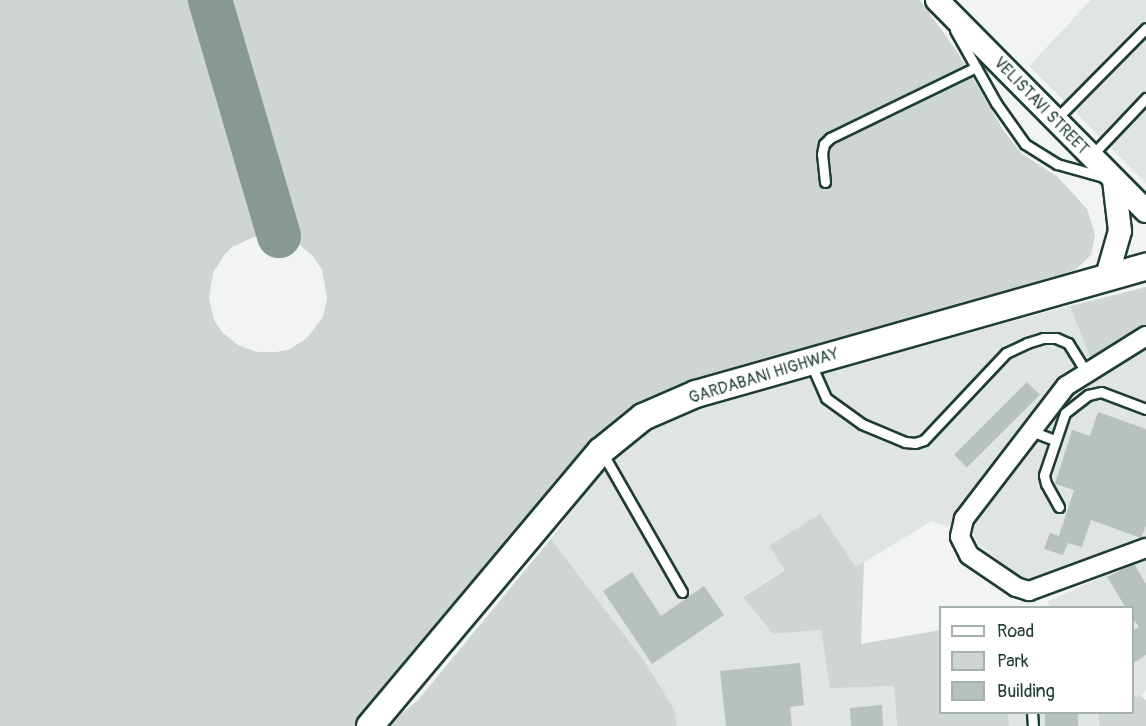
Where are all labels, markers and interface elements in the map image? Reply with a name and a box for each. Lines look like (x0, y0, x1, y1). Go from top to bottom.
street label: VELISTAVI STREET (990, 53, 1092, 159)
street label: GARDABANI HIGHWAY (687, 344, 841, 408)
legend (939, 606, 1134, 714)
text: Road (997, 620, 1034, 643)
text: Park (997, 650, 1029, 673)
text: Building (997, 680, 1055, 703)

